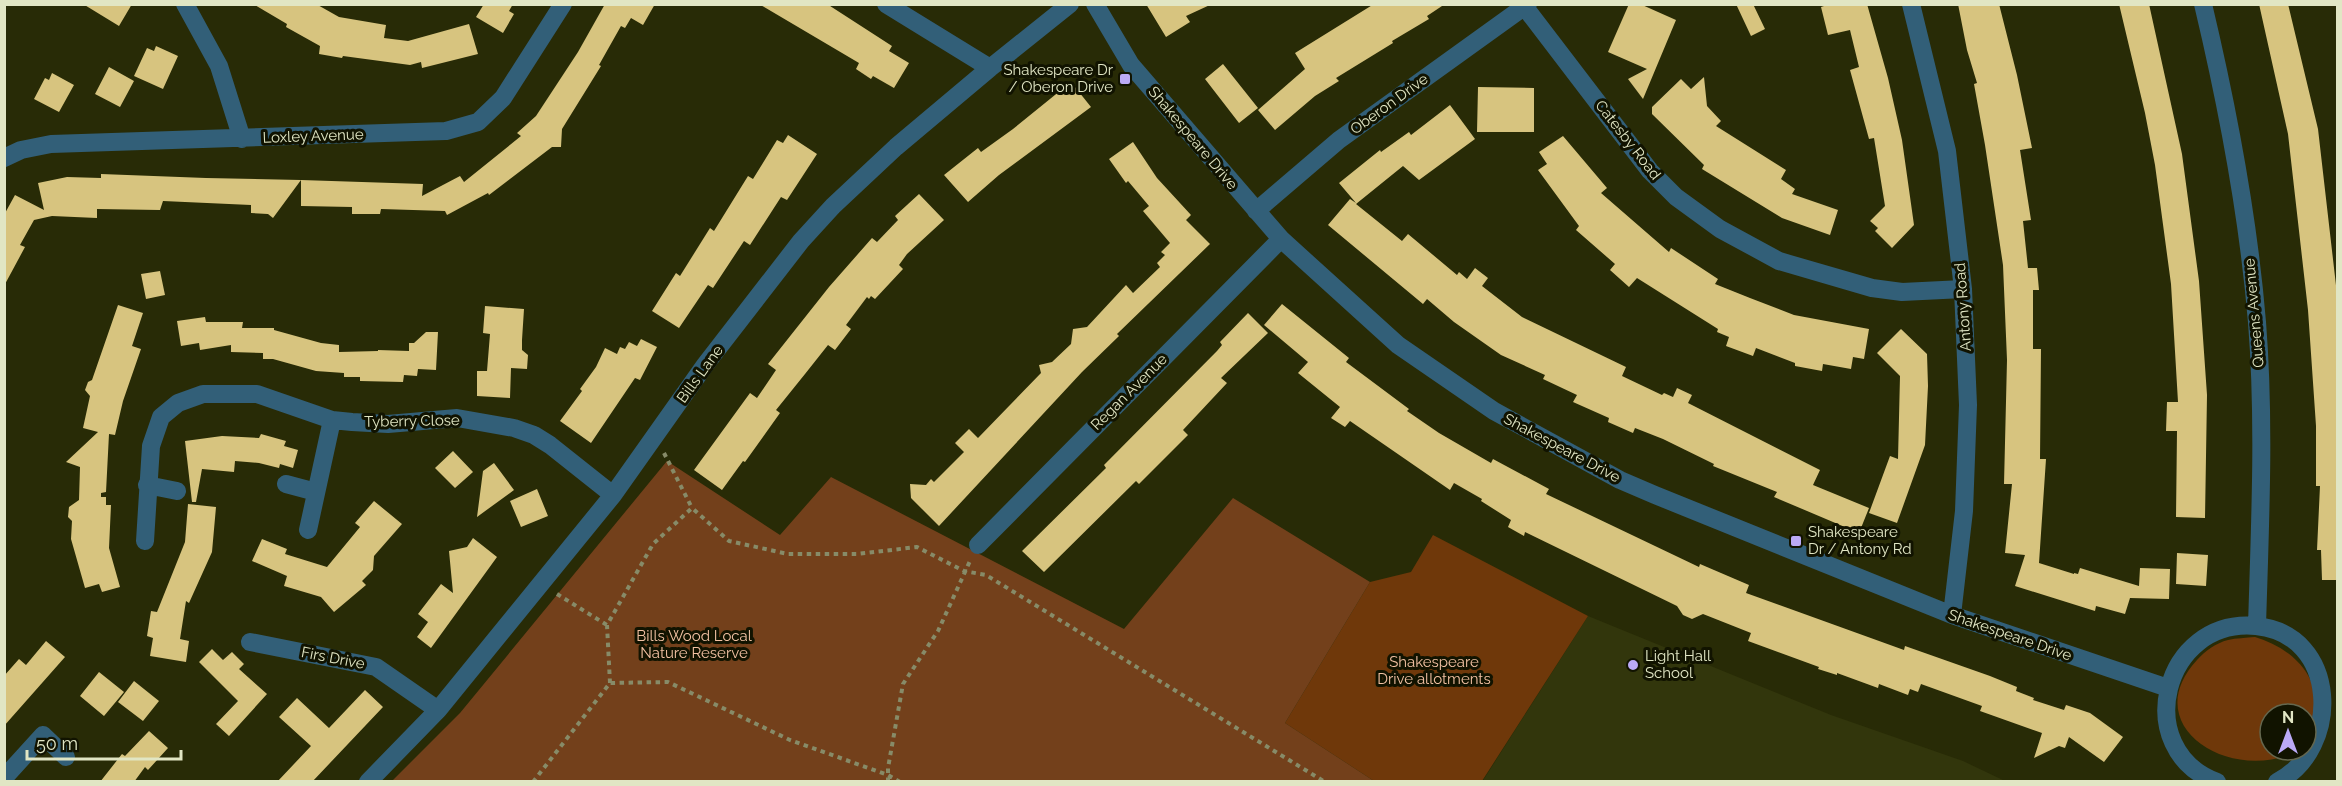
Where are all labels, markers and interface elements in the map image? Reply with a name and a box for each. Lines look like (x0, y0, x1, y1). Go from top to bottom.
place label: Shakespeare Dr / Oberon Drive (1004, 61, 1114, 96)
street label: Oberon Drive (1347, 70, 1432, 138)
marker: Shakespeare Dr / Oberon Drive (1118, 72, 1132, 86)
street label: Shakespeare Drive (1145, 83, 1242, 193)
street label: Catesby Road (1591, 97, 1665, 183)
street label: Loxley Avenue (262, 125, 364, 147)
street label: Queens Avenue (2240, 257, 2268, 368)
street label: Antony Road (1951, 262, 1975, 352)
street label: Bills Lane (673, 341, 727, 406)
street label: Regan Avenue (1087, 350, 1171, 434)
street label: Shakespeare Drive (1501, 410, 1623, 486)
street label: Tyberry Close (364, 411, 460, 431)
place label: Shakespeare Dr / Antony Rd (1808, 523, 1912, 558)
marker: Shakespeare Dr / Antony Rd (1789, 534, 1803, 548)
street label: Shakespeare Drive (1946, 605, 2074, 665)
park label: Bills Wood Local Nature Reserve (636, 627, 753, 662)
street label: Firs Drive (300, 643, 366, 673)
place label: Light Hall School (1645, 647, 1712, 682)
park label: Shakespeare Drive allotments (1377, 653, 1491, 688)
marker: Light Hall School (1626, 658, 1640, 672)
north arrow (2258, 702, 2318, 762)
text: N (2282, 708, 2294, 727)
scale bar (27, 723, 182, 761)
text: 50 m (36, 733, 78, 754)

